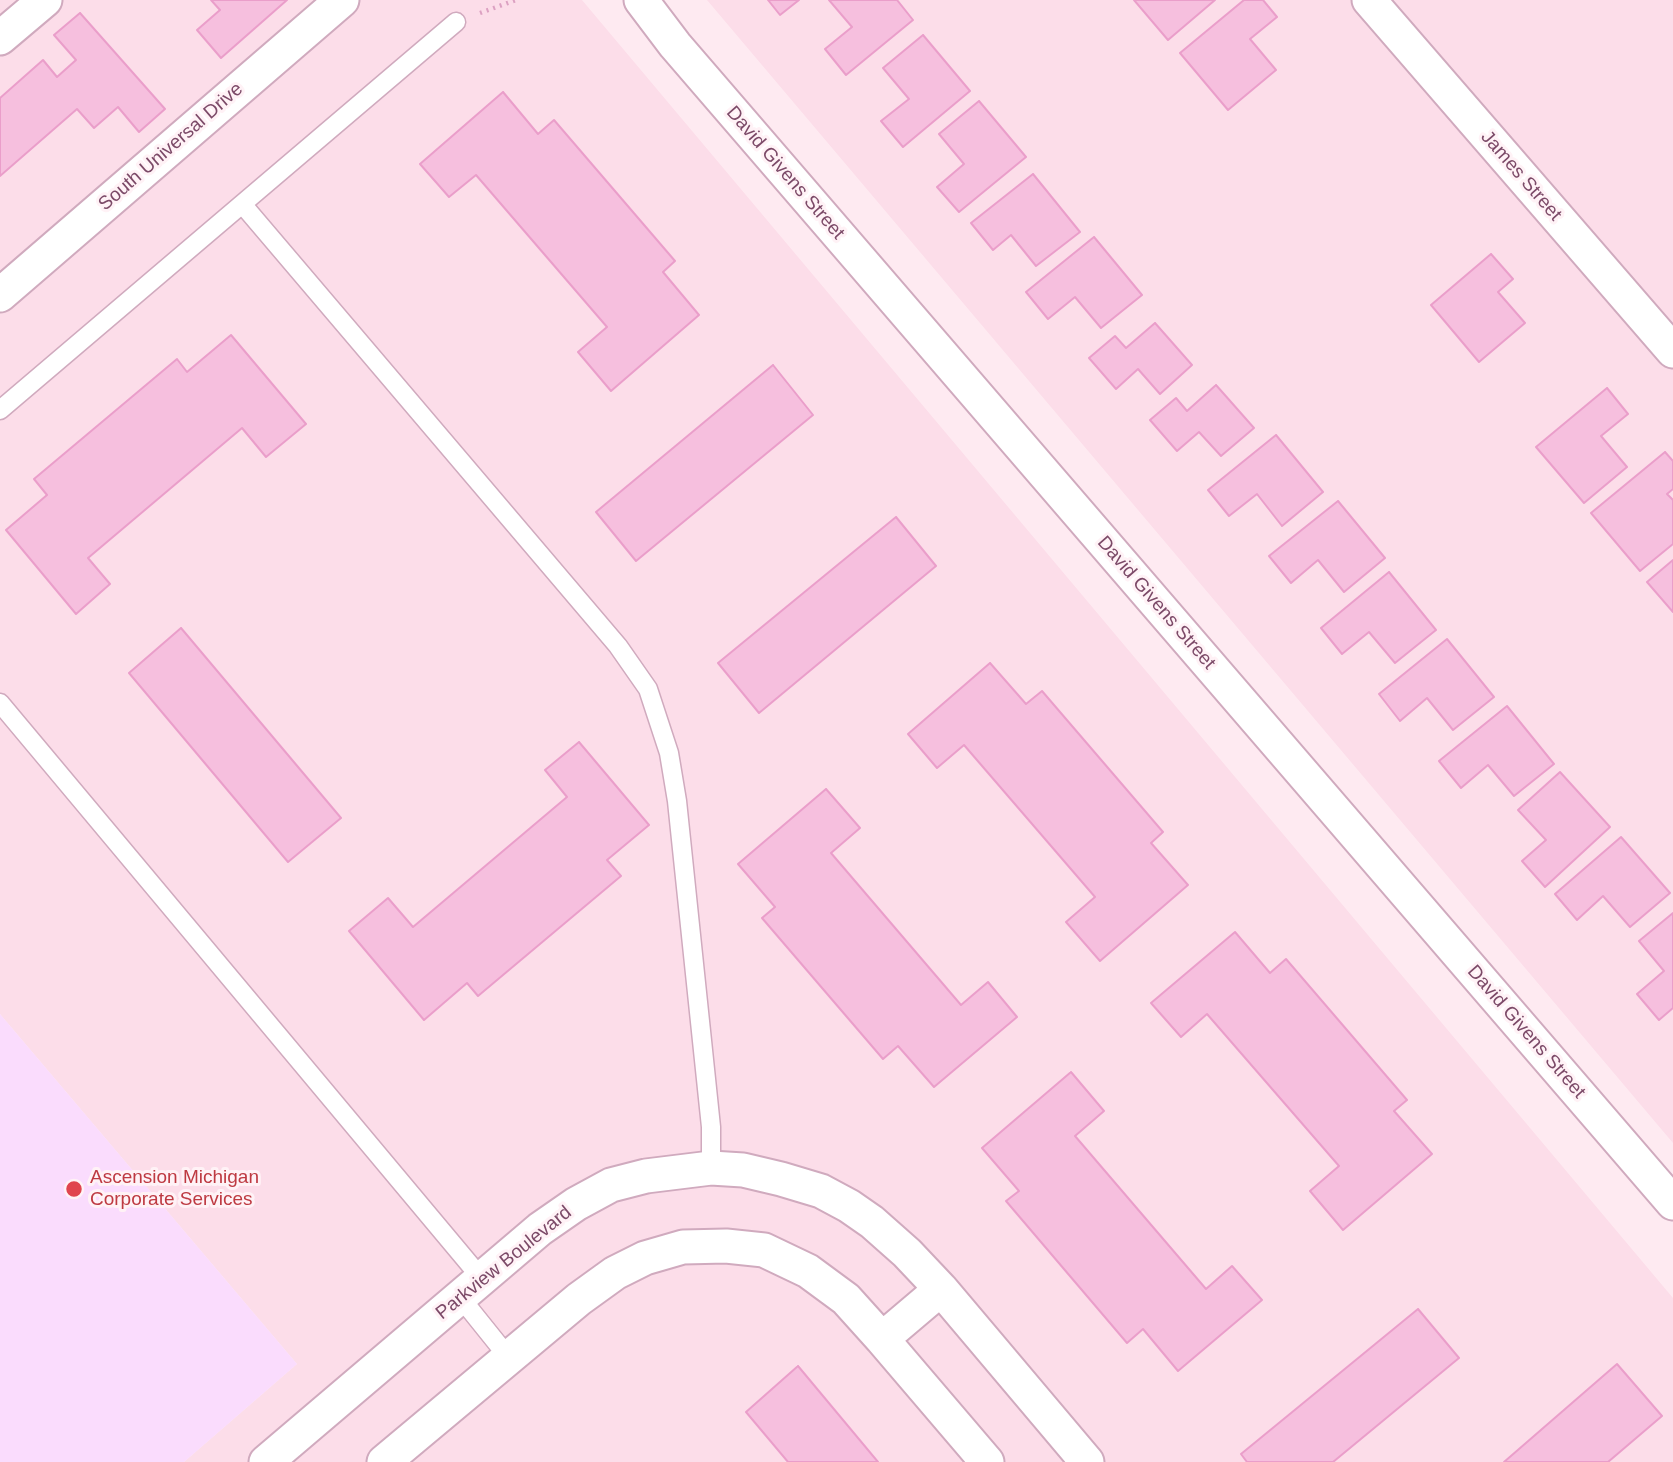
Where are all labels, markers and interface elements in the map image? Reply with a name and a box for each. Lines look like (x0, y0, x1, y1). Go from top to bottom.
street label: South Universal Drive (94, 78, 248, 216)
street label: David Givens Street (721, 102, 849, 244)
street label: James Street (1476, 126, 1566, 226)
street label: David Givens Street (1092, 532, 1220, 674)
street label: David Givens Street (1462, 961, 1590, 1103)
place label: Ascension Michigan Corporate Services (90, 1167, 259, 1211)
marker: Ascension Michigan Corporate Services (64, 1179, 84, 1199)
street label: Parkview Boulevard (432, 1201, 576, 1325)

